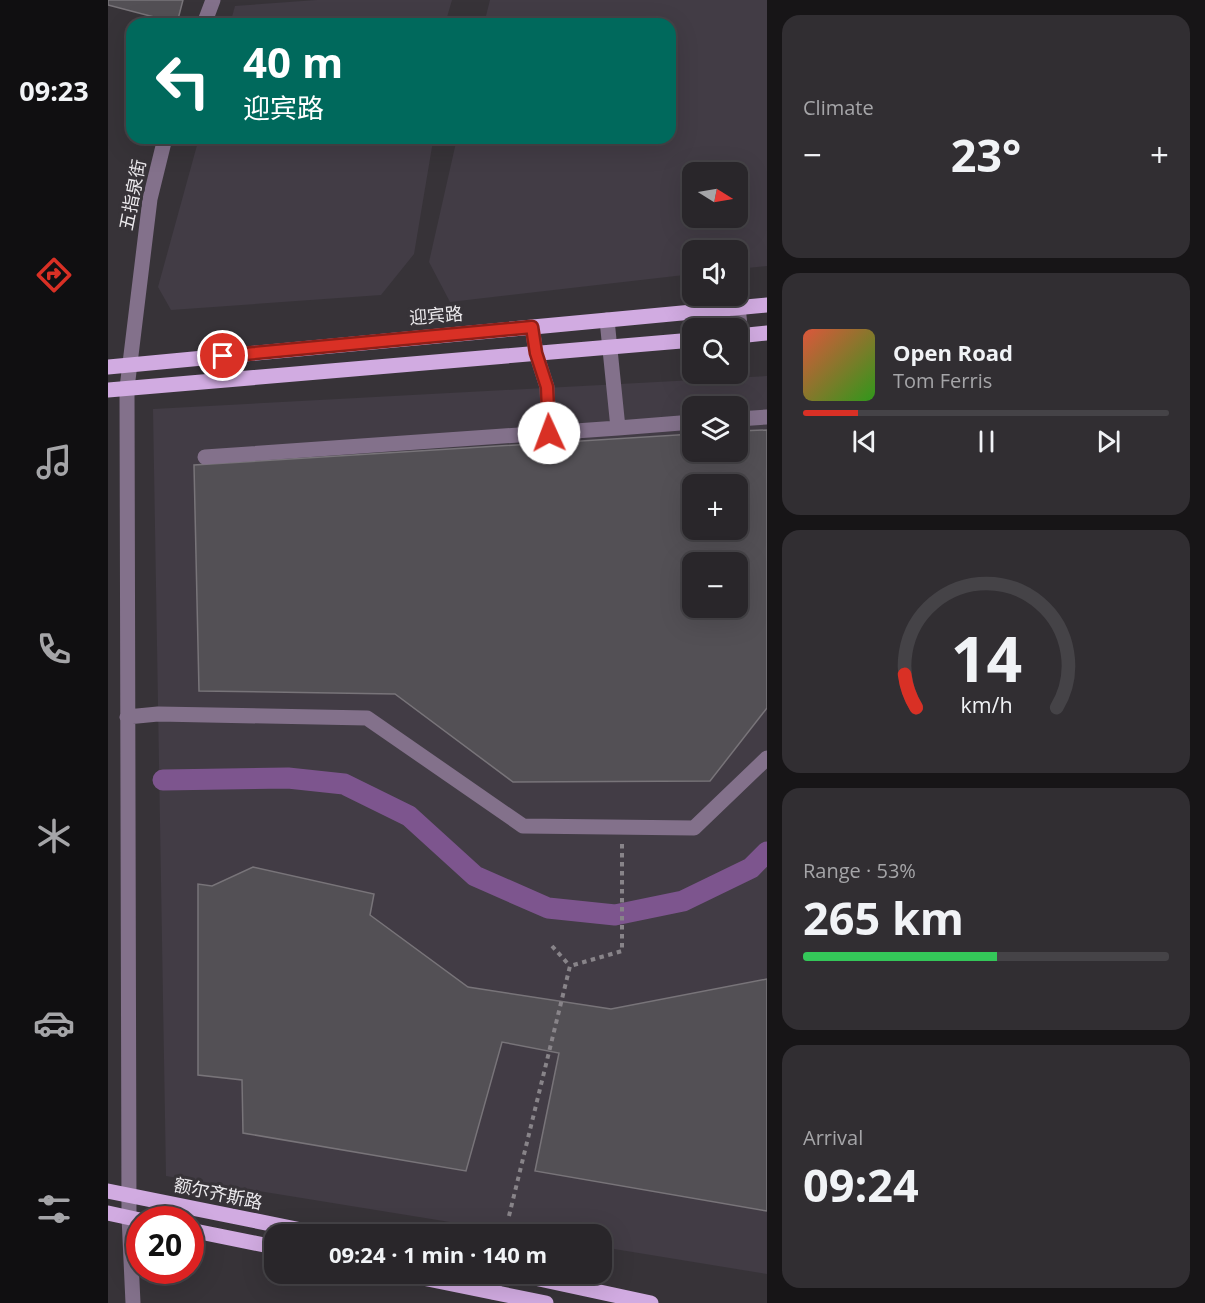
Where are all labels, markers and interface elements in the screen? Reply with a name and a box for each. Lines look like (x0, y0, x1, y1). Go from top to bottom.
text: 40 m (243, 33, 343, 90)
icon: left (144, 42, 222, 120)
text: 09:23 (19, 72, 89, 109)
text: 迎宾路 (243, 89, 324, 126)
text: Climate (803, 94, 874, 121)
text: 23° (951, 124, 1021, 185)
text: − (803, 132, 822, 177)
text: + (1150, 132, 1169, 177)
street label: 五指泉街 (113, 157, 151, 232)
north arrow (682, 162, 748, 228)
map controls (682, 162, 748, 618)
button: sound (682, 240, 748, 306)
icon: directions (33, 254, 75, 296)
street label: 迎宾路 (408, 301, 464, 329)
button: search (682, 318, 748, 384)
pin (197, 330, 248, 381)
text: Open Road (893, 337, 1013, 367)
icon: arrive (206, 339, 239, 372)
text: Tom Ferris (893, 367, 992, 394)
button: layers (682, 396, 748, 462)
position arrow (517, 401, 581, 465)
icon: previous (848, 425, 881, 458)
icon: pause (970, 425, 1003, 458)
icon: next (1092, 425, 1125, 458)
icon: music (33, 441, 75, 483)
button: + (682, 474, 748, 540)
button: − (682, 552, 748, 618)
text: 14 (950, 616, 1022, 701)
icon: phone (33, 628, 75, 670)
text: km/h (960, 691, 1012, 720)
icon: climate (33, 815, 75, 857)
text: Range · 53% (803, 857, 916, 884)
text: 265 km (803, 887, 964, 948)
icon: car (33, 1002, 75, 1044)
text: Arrival (803, 1124, 863, 1151)
text: 09:24 (803, 1154, 919, 1215)
street label: 额尔齐斯路 (172, 1172, 265, 1214)
icon: filters (33, 1188, 75, 1230)
speed limit sign: 20 (126, 1206, 204, 1284)
text: 09:24 · 1 min · 140 m (329, 1239, 547, 1269)

